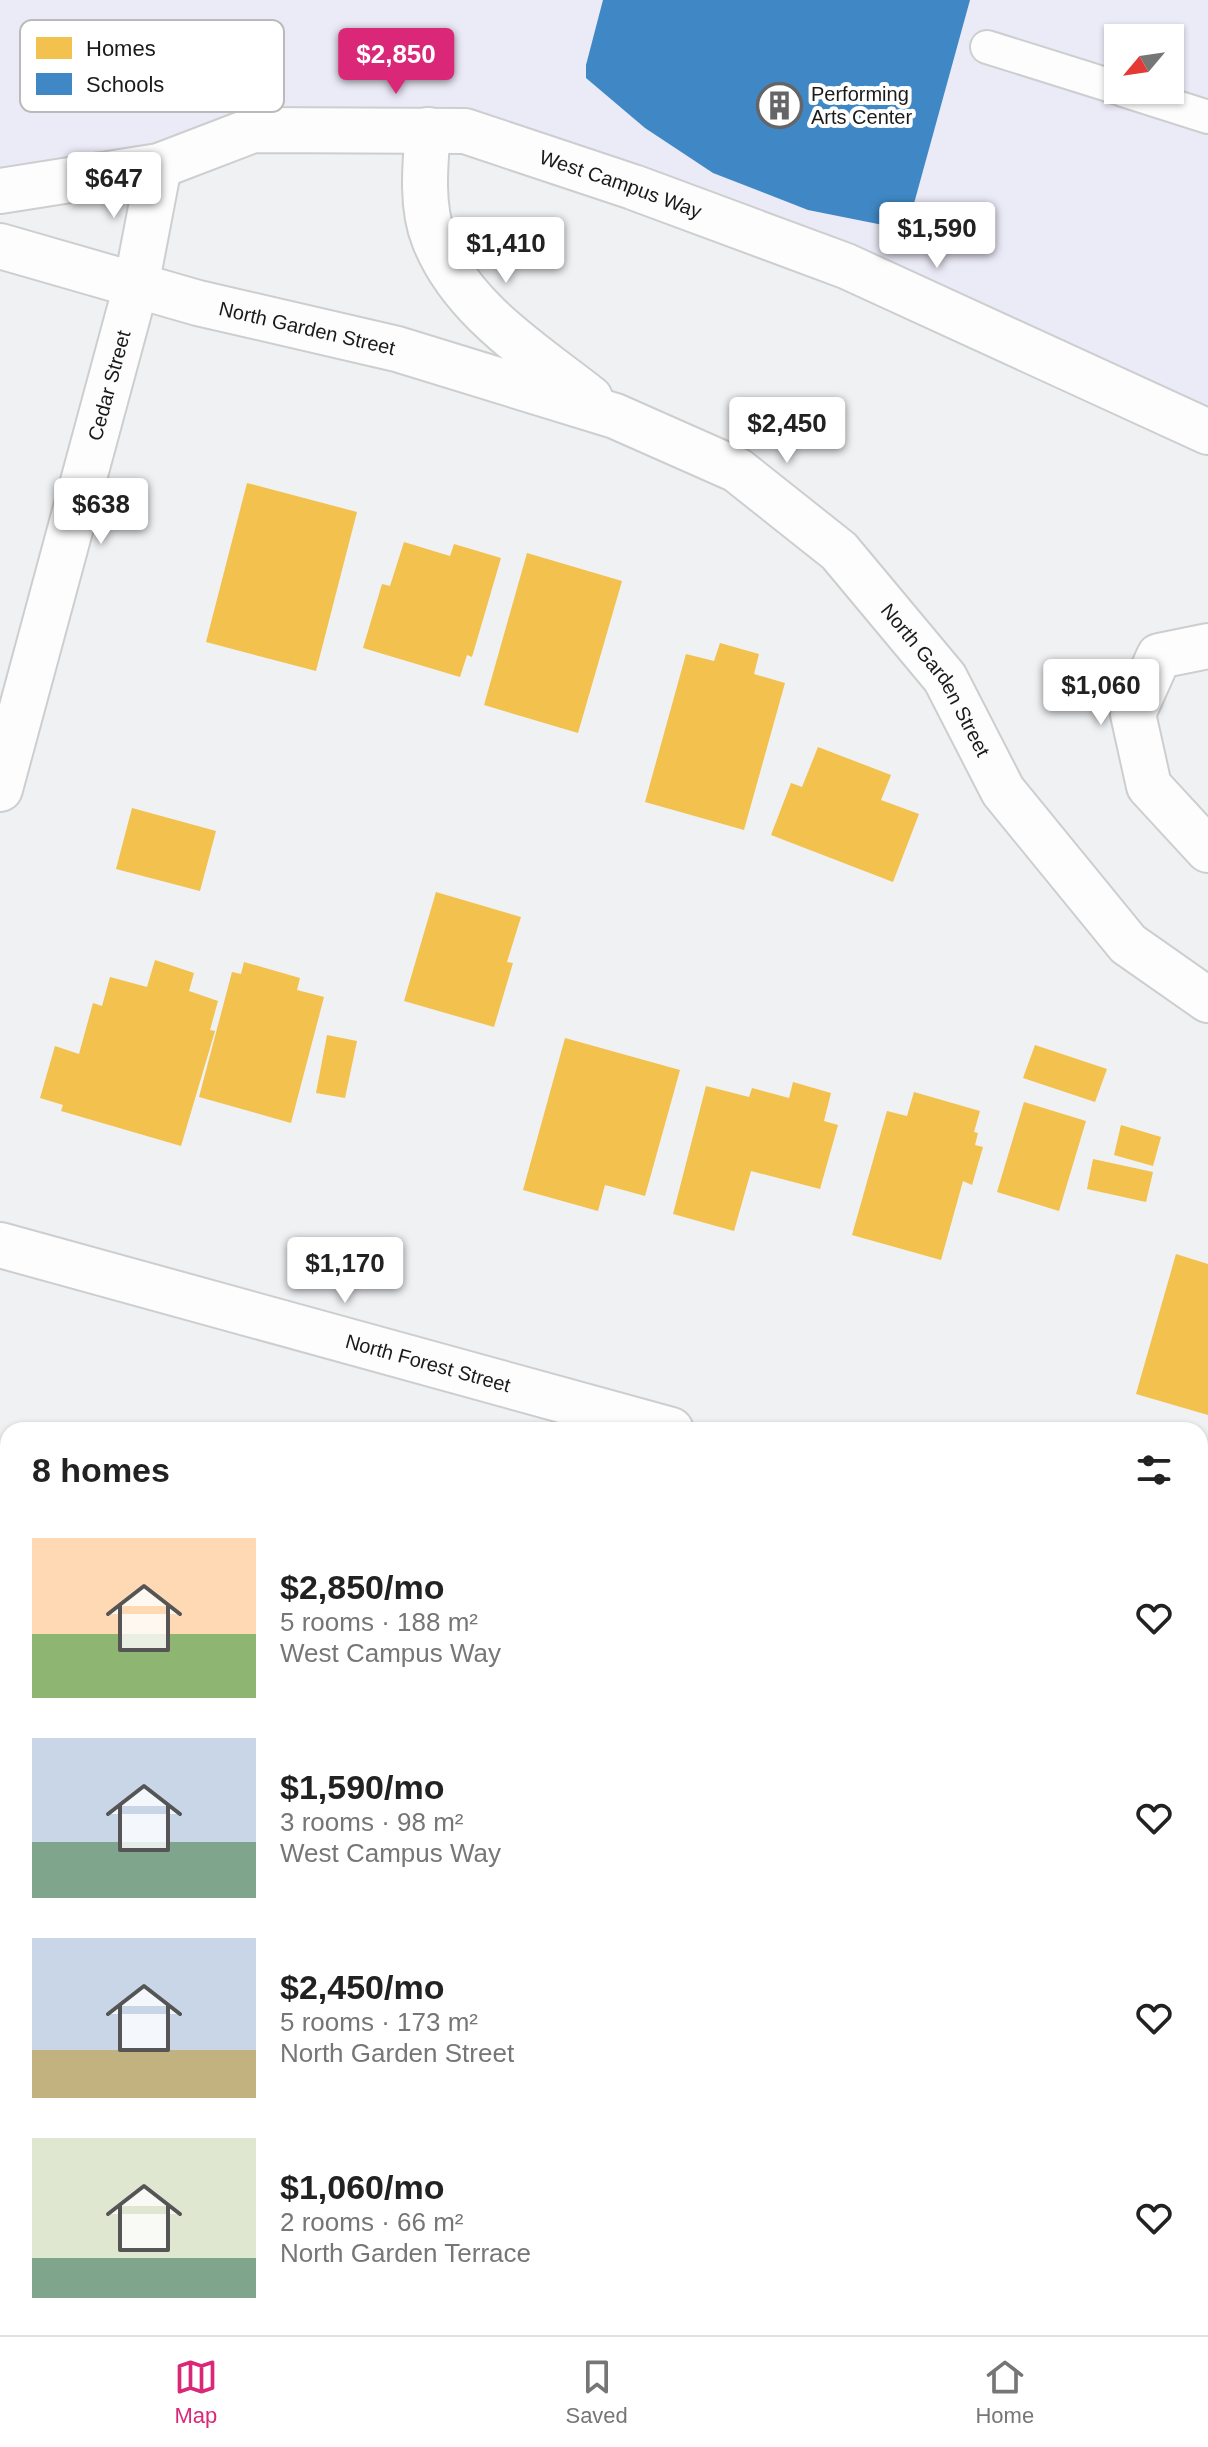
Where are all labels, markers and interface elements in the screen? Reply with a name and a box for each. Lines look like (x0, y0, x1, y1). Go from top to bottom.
legend (20, 20, 284, 112)
north arrow (1104, 24, 1184, 104)
map controls (1104, 24, 1184, 104)
pin: $2,850 (331, 28, 461, 96)
text: Homes (86, 36, 156, 61)
text: $2,850 (356, 39, 436, 69)
text: Schools (86, 72, 164, 97)
building icon: Performing Arts Center (756, 82, 804, 130)
place label: Performing Arts Center (811, 83, 912, 128)
street label: West Campus Way (537, 146, 705, 222)
pin: $647 (67, 152, 161, 220)
text: $647 (85, 163, 143, 193)
pin: $1,590 (872, 202, 1002, 270)
text: $1,590 (897, 213, 977, 243)
pin: $1,410 (441, 217, 571, 285)
text: $1,410 (466, 228, 546, 258)
street label: North Garden Street (217, 297, 398, 359)
street label: Cedar Street (84, 327, 135, 443)
pin: $2,450 (722, 397, 852, 465)
text: $2,450 (747, 408, 827, 438)
pin: $638 (54, 478, 148, 546)
text: $638 (72, 489, 130, 519)
street label: North Garden Street (877, 599, 995, 761)
pin: $1,060 (1036, 659, 1166, 727)
text: $1,060 (1061, 670, 1141, 700)
pin: $1,170 (280, 1237, 410, 1305)
text: $1,170 (305, 1248, 385, 1278)
street label: North Forest Street (343, 1330, 513, 1396)
icon: filters (1132, 1448, 1176, 1492)
text: 8 homes (32, 1451, 170, 1489)
text: $2,850/mo (280, 1568, 444, 1606)
icon: home (96, 1570, 192, 1666)
icon: heart (1132, 1596, 1176, 1640)
text: 5 rooms · 188 m² (280, 1607, 478, 1637)
text: West Campus Way (280, 1638, 501, 1668)
text: $1,590/mo (280, 1768, 444, 1806)
icon: home (96, 1770, 192, 1866)
icon: heart (1132, 1796, 1176, 1840)
text: 3 rooms · 98 m² (280, 1807, 464, 1837)
text: West Campus Way (280, 1838, 501, 1868)
text: $2,450/mo (280, 1968, 444, 2006)
icon: home (96, 1970, 192, 2066)
icon: heart (1132, 1996, 1176, 2040)
text: 5 rooms · 173 m² (280, 2007, 478, 2037)
text: North Garden Street (280, 2038, 514, 2068)
text: $1,060/mo (280, 2168, 444, 2206)
icon: home (96, 2170, 192, 2266)
icon: heart (1132, 2196, 1176, 2240)
text: 2 rooms · 66 m² (280, 2207, 464, 2237)
text: North Garden Terrace (280, 2238, 531, 2268)
tab: Map (174, 2355, 218, 2429)
tab: Saved (565, 2355, 628, 2429)
tab: Home (975, 2355, 1034, 2429)

